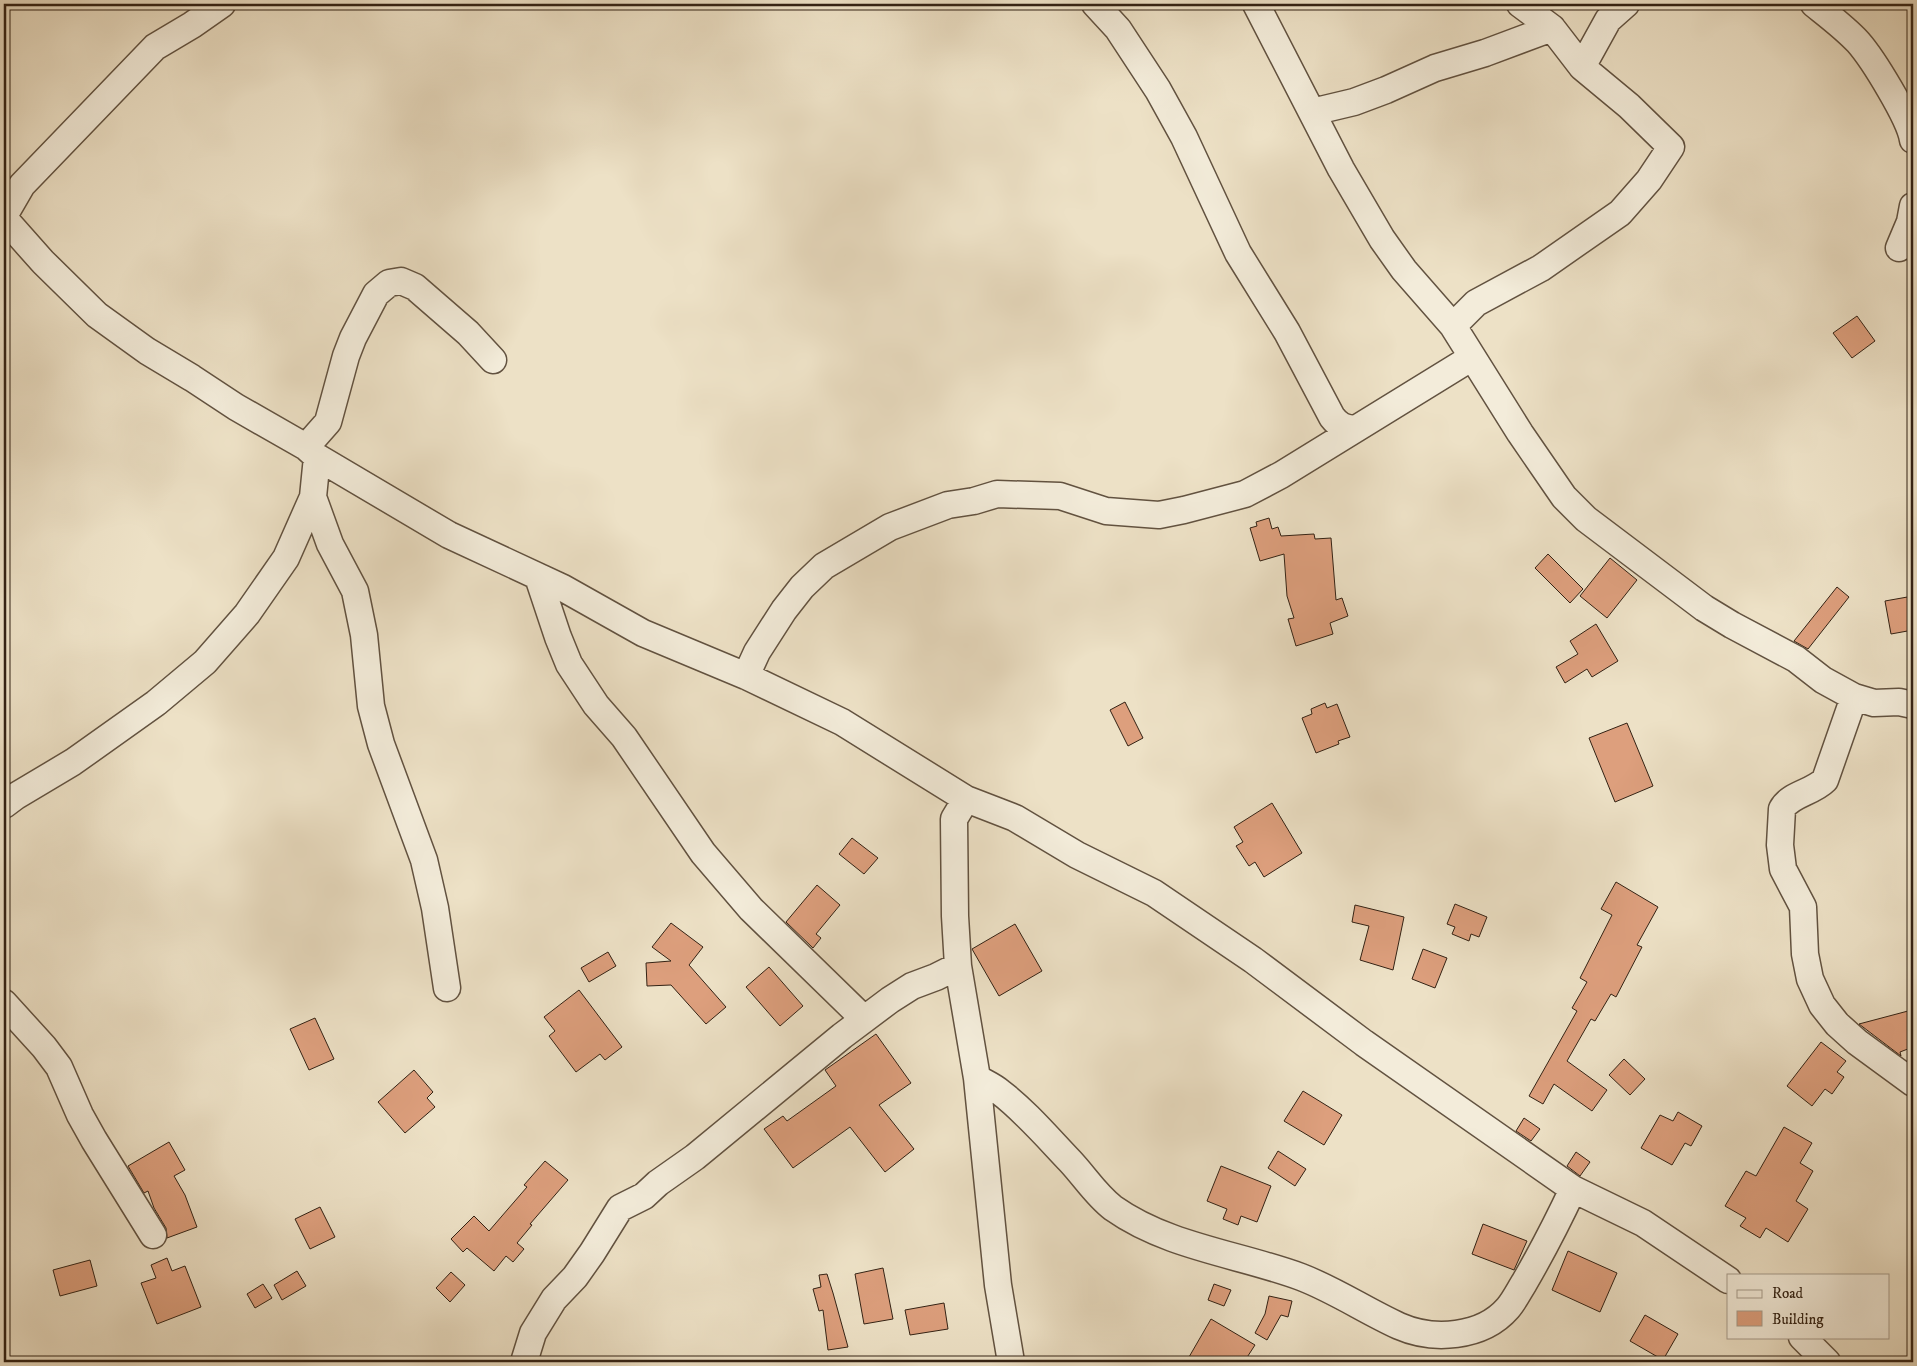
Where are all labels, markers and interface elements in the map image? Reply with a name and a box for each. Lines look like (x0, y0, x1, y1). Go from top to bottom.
legend (1727, 1274, 1890, 1338)
text: Road (1772, 1284, 1804, 1303)
text: Building (1772, 1310, 1824, 1329)

